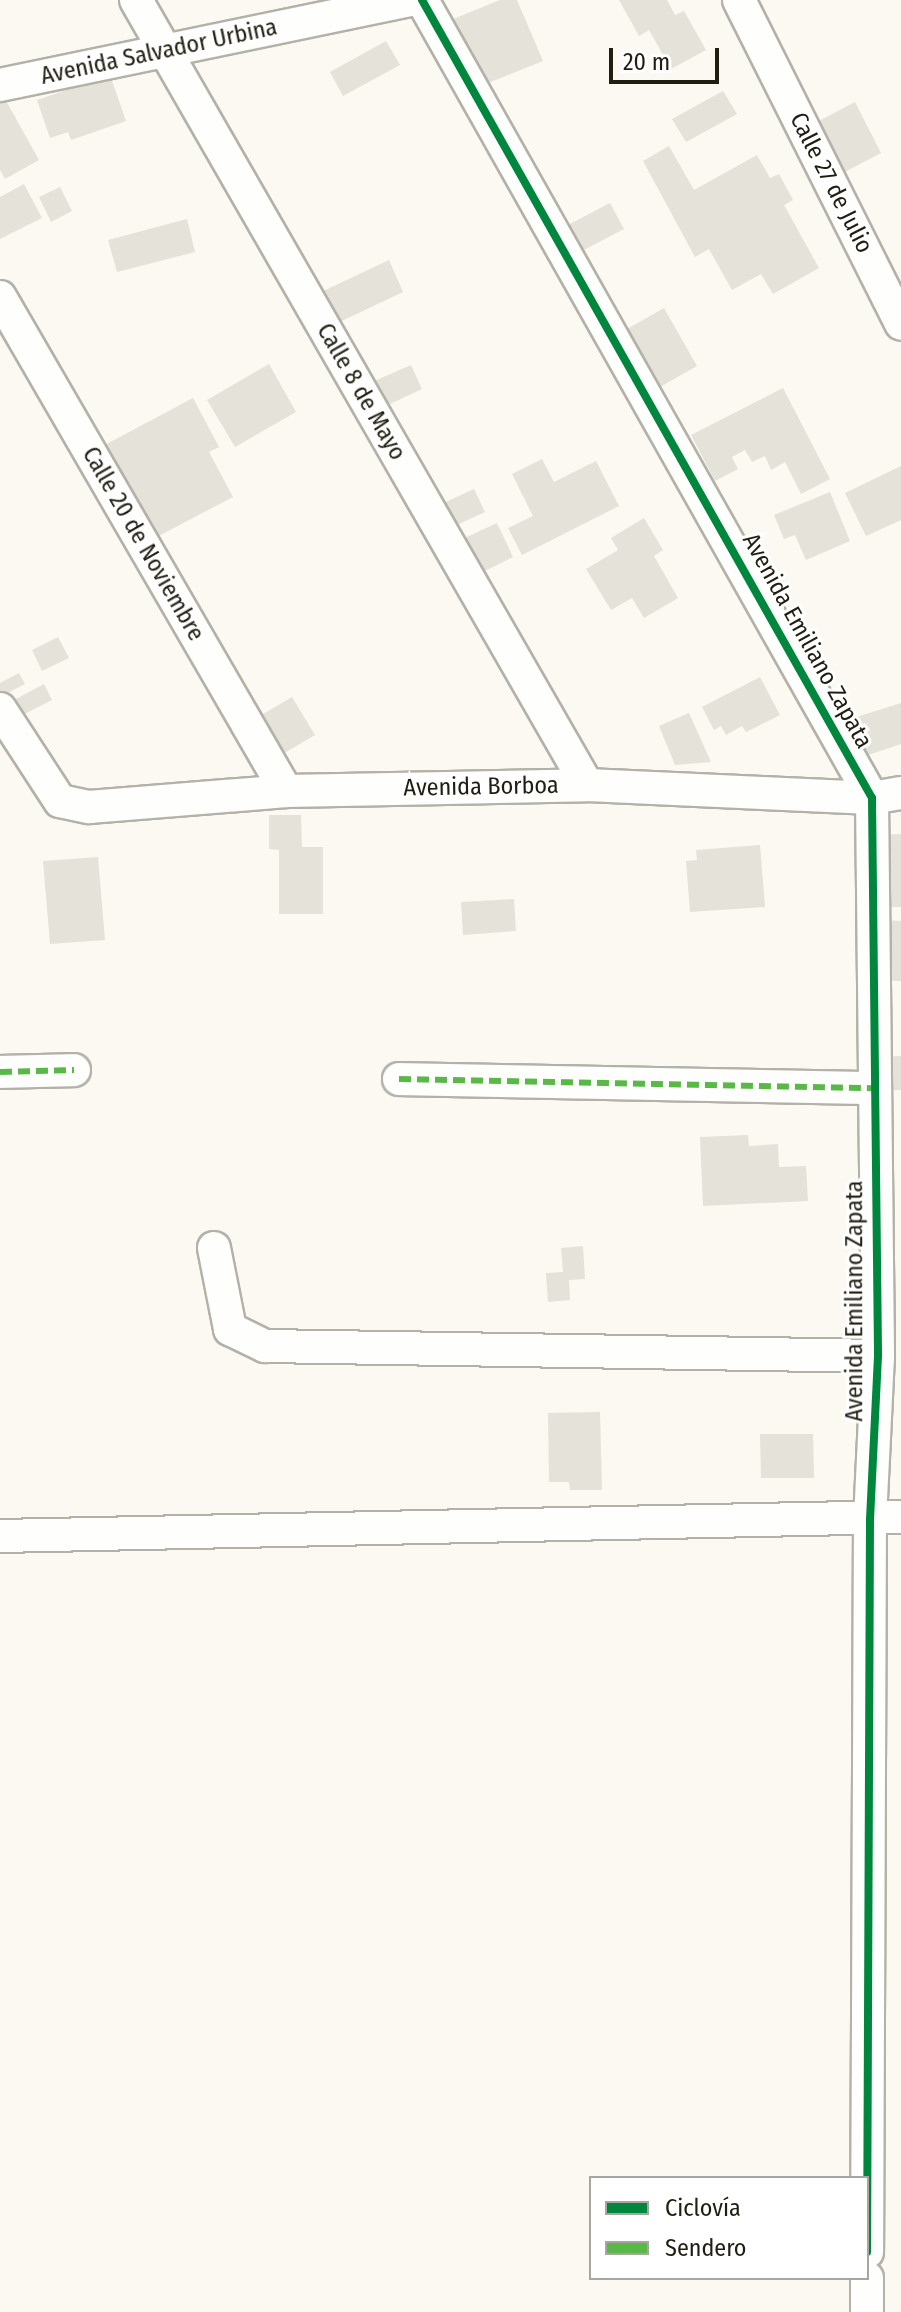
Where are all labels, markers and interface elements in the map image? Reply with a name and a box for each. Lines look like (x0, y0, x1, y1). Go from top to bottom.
street label: Avenida Salvador Urbina (38, 13, 280, 91)
scale bar (613, 32, 723, 82)
text: 20 m (623, 48, 670, 76)
street label: Calle 27 de Julio (783, 108, 879, 258)
street label: Calle 8 de Mayo (310, 318, 412, 466)
street label: Calle 20 de Noviembre (76, 442, 210, 646)
street label: Avenida Emiliano Zapata (736, 529, 878, 753)
street label: Avenida Borboa (403, 771, 559, 803)
street label: Avenida Emiliano Zapata (841, 1180, 869, 1422)
legend (589, 2176, 869, 2280)
text: Ciclovía (665, 2194, 741, 2222)
text: Sendero (665, 2234, 746, 2262)

